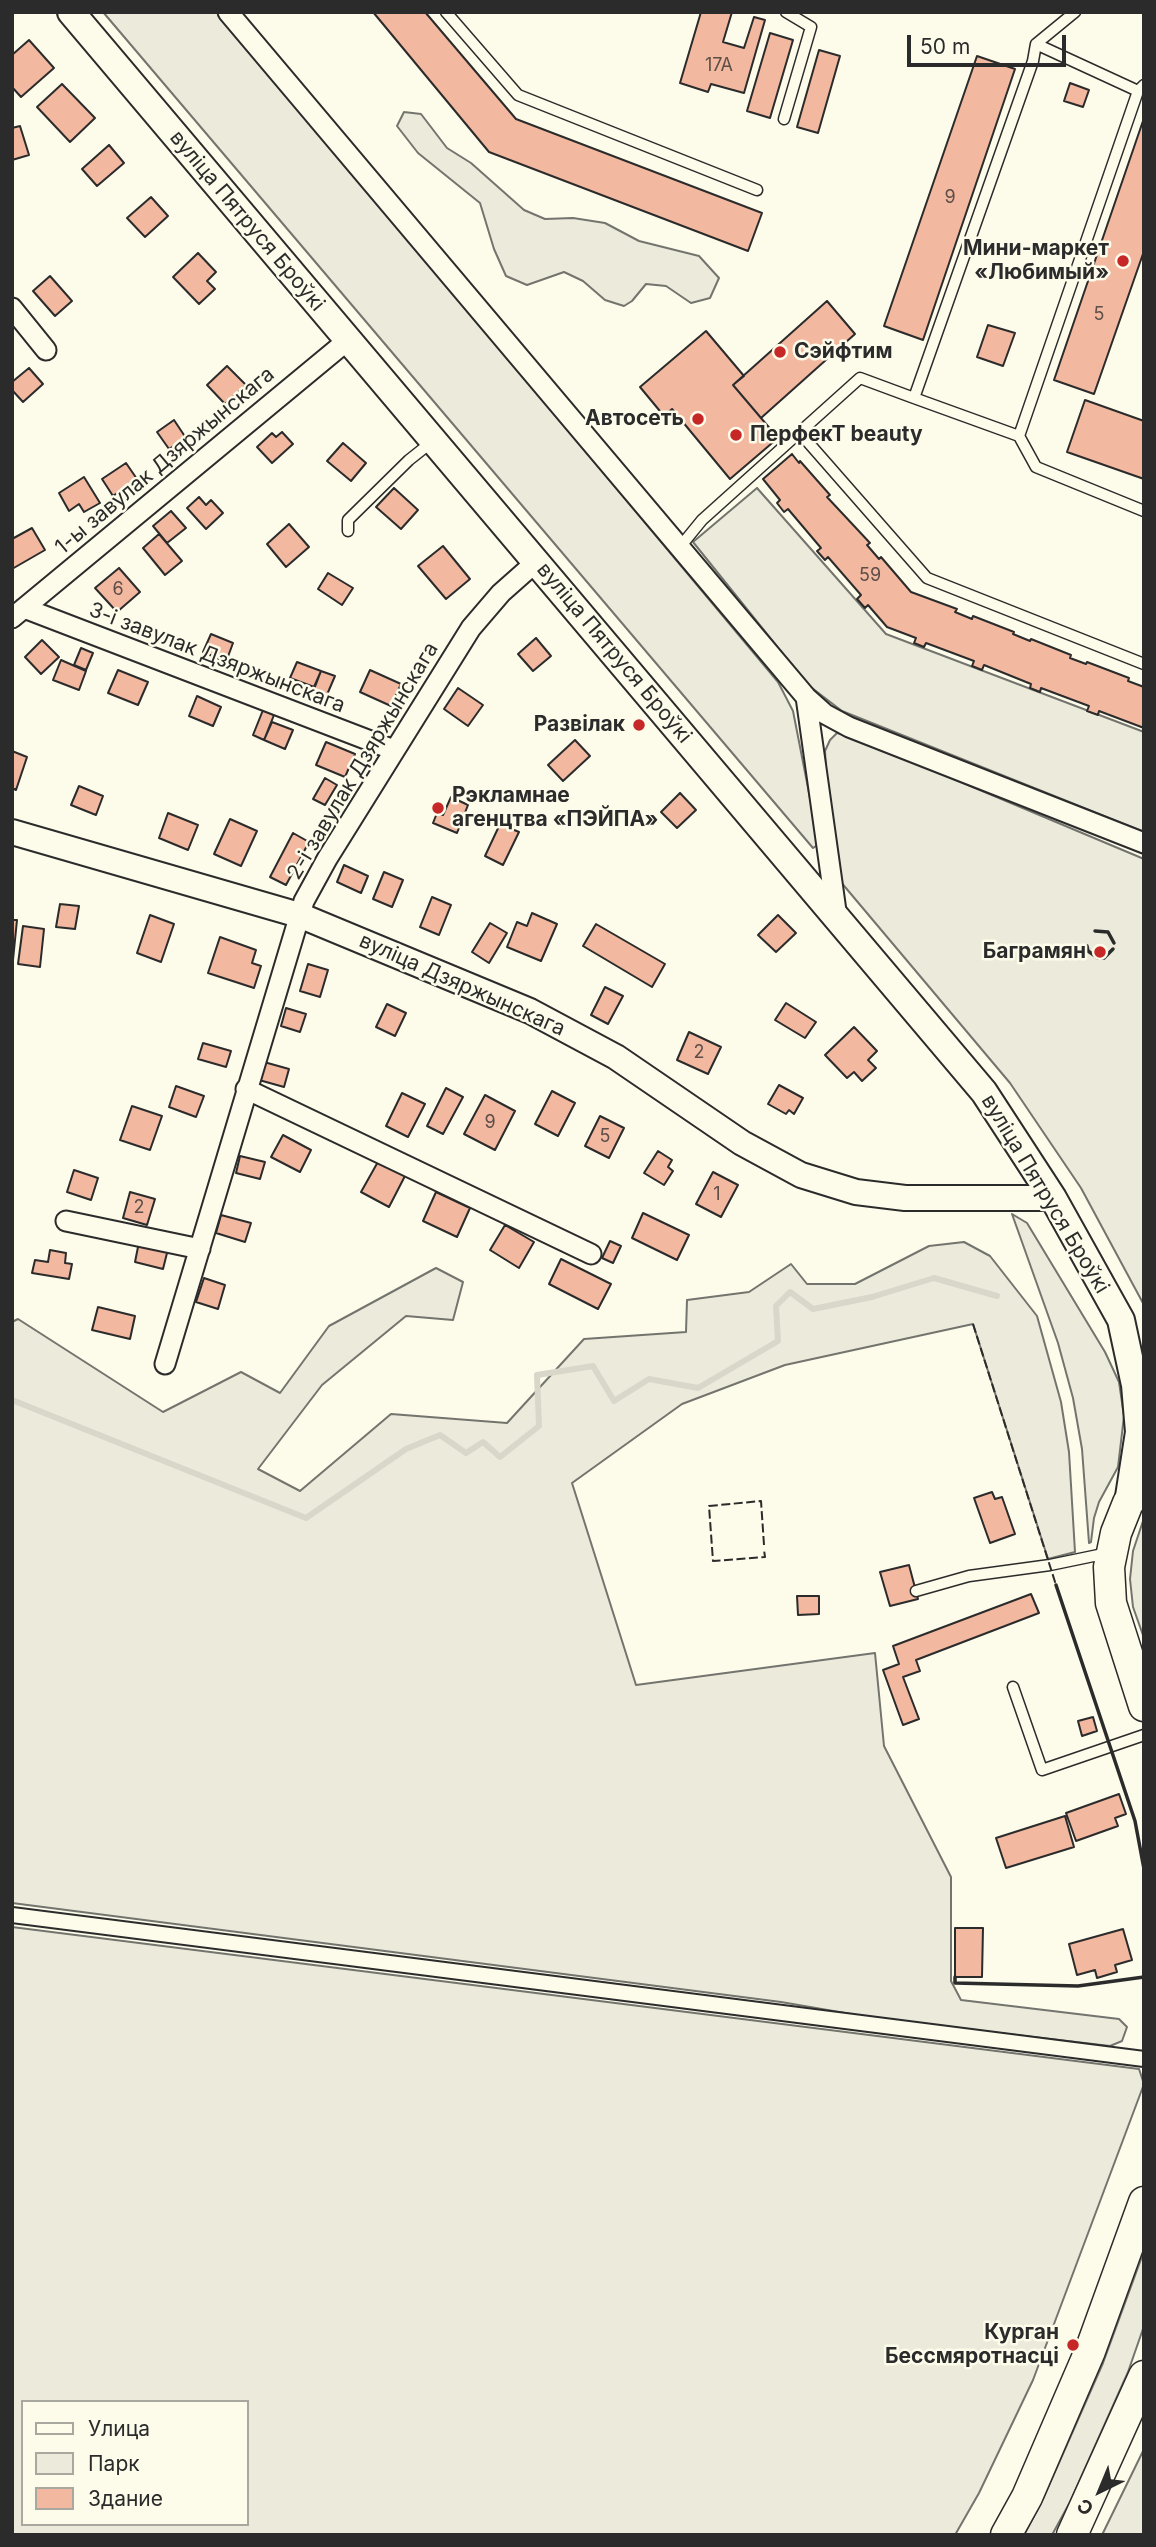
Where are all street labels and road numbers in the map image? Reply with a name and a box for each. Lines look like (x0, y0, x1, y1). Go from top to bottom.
street label: вуліца Пятруся Броўкі (164, 126, 330, 316)
street label: 1-ы завулак Дзяржынскага (50, 362, 280, 560)
street label: вуліца Пятруся Броўкі (531, 558, 697, 748)
street label: 3-і завулак Дзяржынскага (85, 597, 349, 719)
street label: 2-і завулак Дзяржынскага (282, 638, 444, 884)
street label: вуліца Дзяржынскага (355, 928, 569, 1042)
street label: вуліца Пятруся Броўкі (976, 1090, 1114, 1298)

